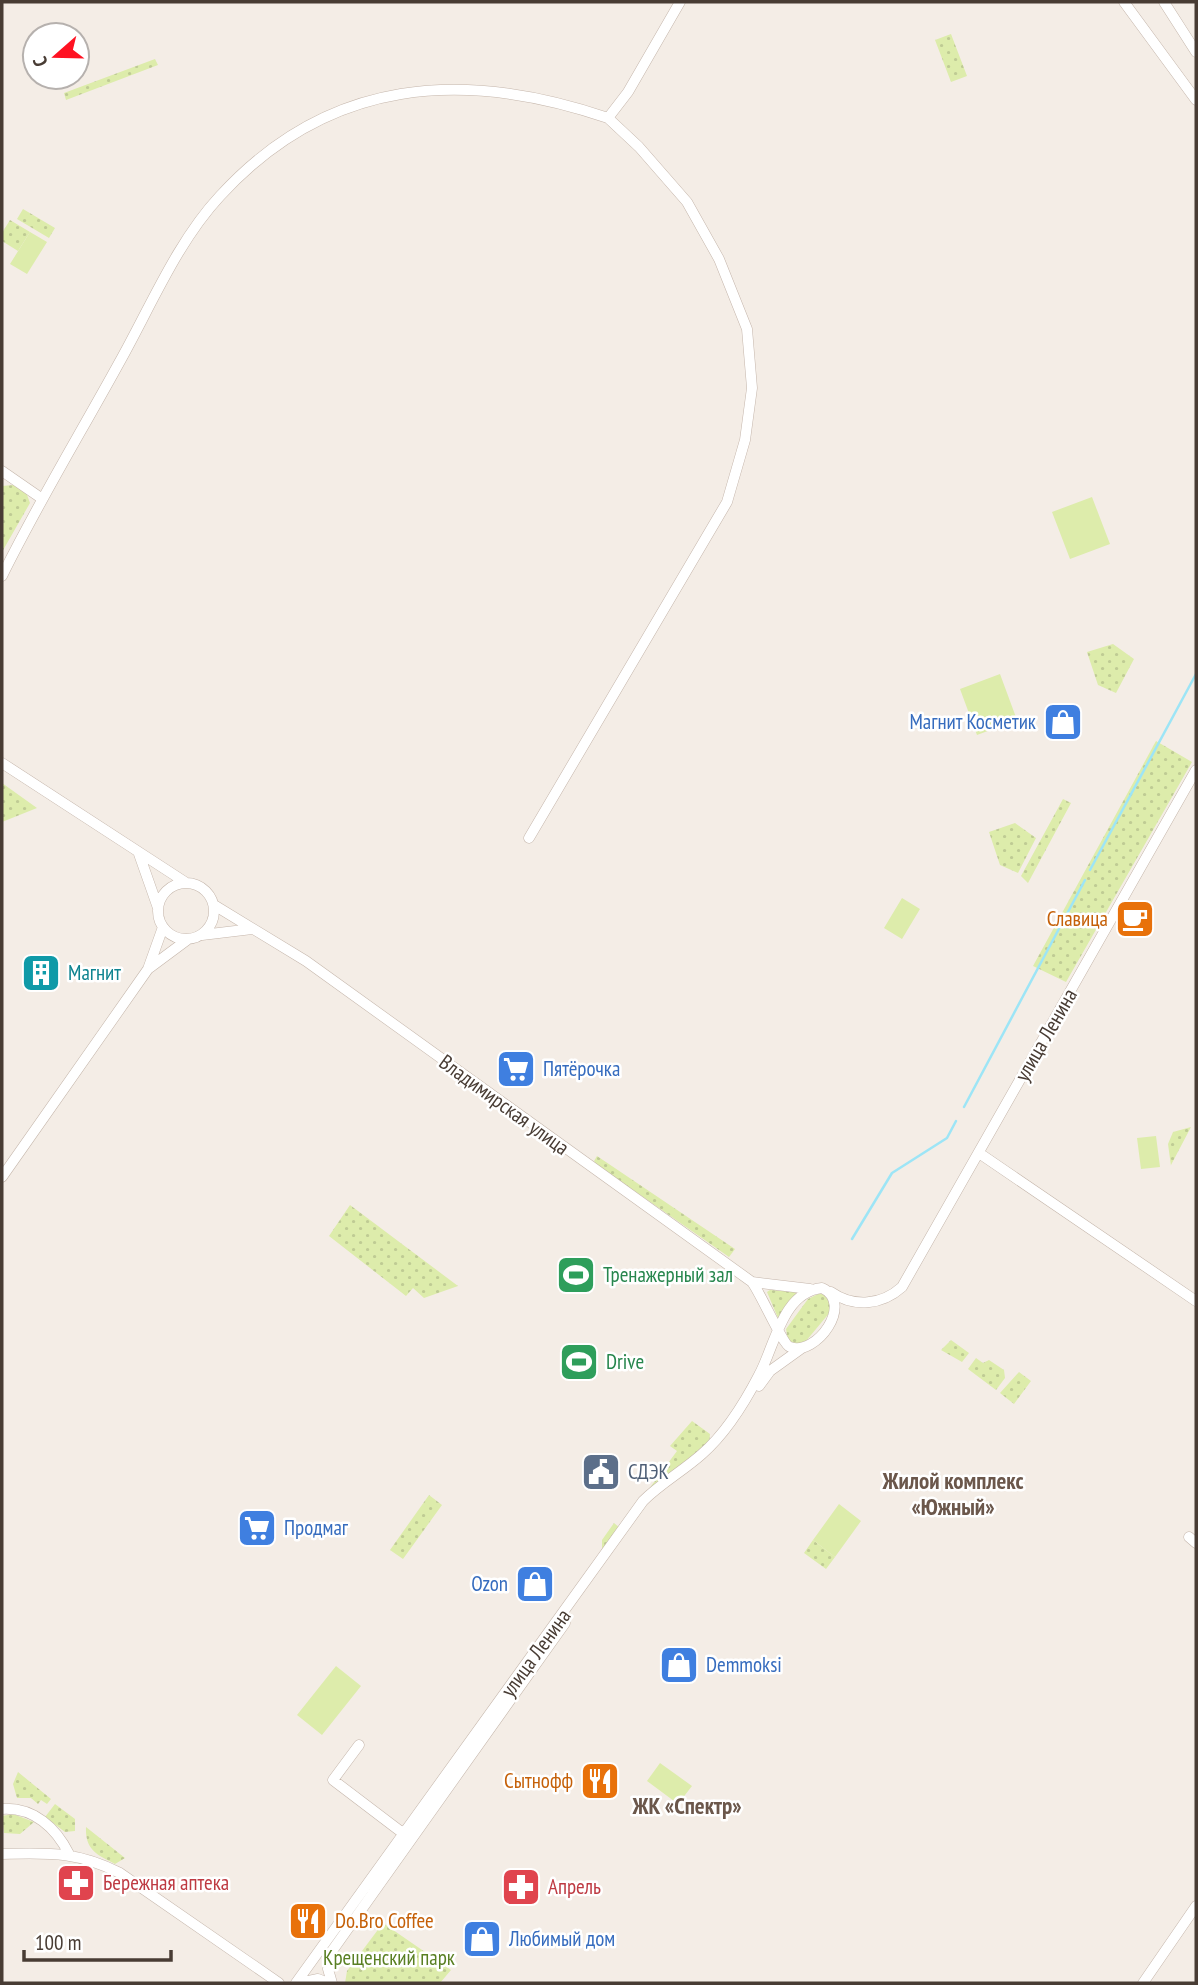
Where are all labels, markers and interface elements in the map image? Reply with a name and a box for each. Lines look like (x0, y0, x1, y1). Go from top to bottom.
north arrow (21, 21, 91, 91)
text: С (27, 53, 53, 70)
shop icon: Магнит Косметик (1042, 701, 1084, 743)
place label: Магнит Косметик (909, 708, 1036, 735)
cafe icon: Славица (1114, 898, 1156, 940)
place label: Славица (1047, 905, 1108, 932)
building icon: Магнит (20, 952, 62, 994)
place label: Магнит (68, 959, 121, 986)
street label: улица Ленина (1008, 984, 1083, 1086)
street label: Владимирская улица (434, 1048, 575, 1161)
supermarket icon: Пятёрочка (495, 1048, 537, 1090)
place label: Пятёрочка (543, 1055, 620, 1082)
sports icon: Тренажерный зал (555, 1254, 597, 1296)
place label: Тренажерный зал (603, 1261, 733, 1288)
sports icon: Drive (558, 1341, 600, 1383)
place label: Drive (606, 1348, 644, 1375)
public building icon: СДЭК (580, 1451, 622, 1493)
place label: СДЭК (628, 1458, 669, 1485)
district label: Жилой комплекс «Южный» (881, 1466, 1024, 1521)
supermarket icon: Продмаг (236, 1507, 278, 1549)
place label: Продмаг (284, 1514, 349, 1541)
shop icon: Ozon (514, 1563, 556, 1605)
place label: Ozon (471, 1570, 508, 1597)
street label: улица Ленина (495, 1603, 577, 1702)
shop icon: Demmoksi (658, 1644, 700, 1686)
place label: Demmoksi (706, 1651, 782, 1678)
restaurant icon: Сытнофф (579, 1760, 621, 1802)
place label: Сытнофф (504, 1767, 573, 1794)
district label: ЖК «Спектр» (631, 1791, 742, 1820)
pharmacy icon: Бережная аптека (55, 1862, 97, 1904)
pharmacy icon: Апрель (500, 1866, 542, 1908)
place label: Бережная аптека (103, 1869, 229, 1896)
place label: Апрель (548, 1873, 601, 1900)
restaurant icon: Do.Bro Coffee (287, 1900, 329, 1942)
place label: Do.Bro Coffee (335, 1907, 434, 1934)
scale bar (24, 1918, 172, 1962)
shop icon: Любимый дом (461, 1918, 503, 1960)
place label: Любимый дом (508, 1925, 615, 1952)
text: 100 m (35, 1929, 81, 1956)
park label: Крещенский парк (323, 1944, 455, 1971)

